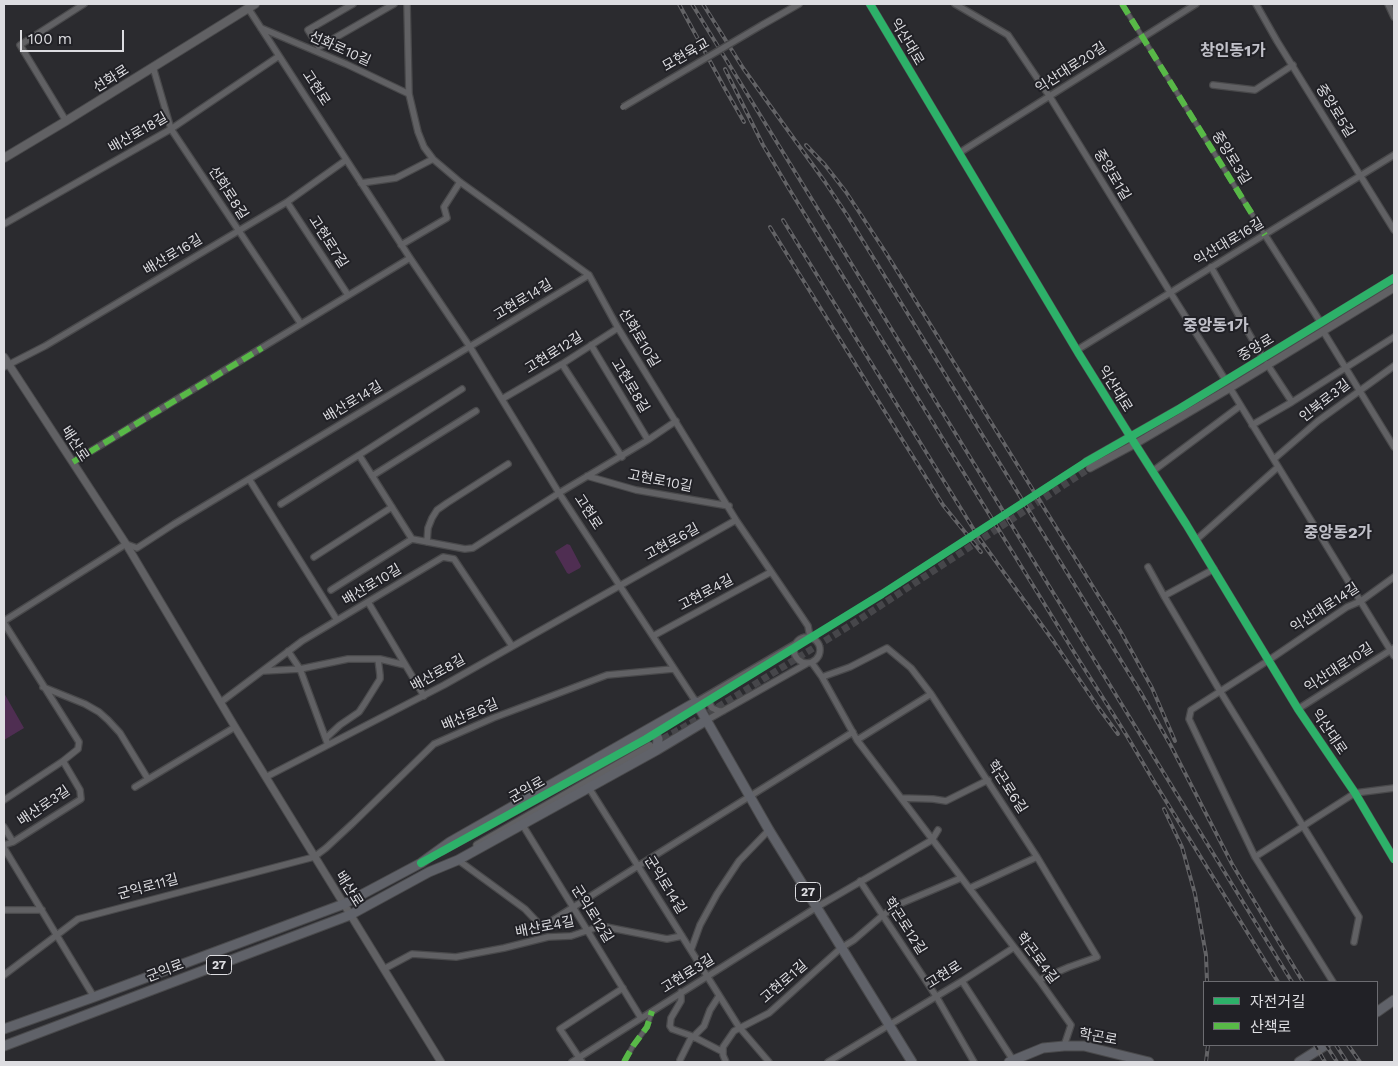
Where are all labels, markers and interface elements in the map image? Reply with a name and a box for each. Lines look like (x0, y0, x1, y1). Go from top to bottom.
street label: 익산대로 (887, 16, 927, 68)
scale bar (22, 20, 126, 52)
street label: 선화로10길 (307, 28, 373, 70)
text: 100 m (28, 30, 72, 48)
street label: 모현육교 (659, 35, 713, 75)
street label: 익산대로20길 (1032, 39, 1110, 97)
district label: 창인동1가 (1200, 41, 1266, 61)
street label: 선화로 (90, 62, 132, 96)
street label: 고현로 (298, 67, 334, 109)
street label: 중앙로5길 (1312, 81, 1358, 141)
street label: 배산로18길 (105, 109, 171, 157)
street label: 중앙로3길 (1208, 128, 1254, 188)
street label: 중앙로1길 (1090, 146, 1134, 204)
street label: 선화로8길 (205, 163, 251, 223)
street label: 고현로7길 (305, 213, 351, 271)
street label: 익산대로16길 (1191, 215, 1267, 269)
street label: 배산로16길 (141, 231, 205, 279)
street label: 고현로14길 (491, 276, 555, 324)
street label: 선화로10길 (615, 306, 663, 370)
district label: 중앙동1가 (1183, 316, 1249, 336)
street label: 고현로12길 (522, 329, 586, 377)
street label: 중앙로 (1235, 331, 1277, 365)
street label: 고현로8길 (607, 356, 653, 416)
street label: 익산대로 (1094, 363, 1136, 415)
street label: 인북로3길 (1296, 376, 1354, 426)
street label: 배산로14길 (321, 378, 385, 426)
street label: 배산로 (57, 423, 93, 465)
street label: 고현로10길 (626, 466, 694, 496)
street label: 고현로 (570, 491, 606, 533)
street label: 고현로6길 (642, 520, 702, 564)
district label: 중앙동2가 (1304, 523, 1372, 543)
street label: 배산로10길 (340, 561, 404, 609)
street label: 고현로4길 (676, 571, 736, 615)
street label: 익산대로14길 (1288, 580, 1362, 636)
street label: 익산대로10길 (1301, 640, 1377, 696)
street label: 배산로8길 (408, 651, 468, 695)
street label: 배산로6길 (439, 696, 501, 734)
street label: 익산대로 (1308, 706, 1350, 758)
street label: 학곤로6길 (984, 757, 1030, 817)
street label: 군익로 (506, 773, 548, 807)
street label: 배산로3길 (15, 782, 73, 830)
street label: 군익로14길 (641, 853, 689, 917)
street label: 배산로 (332, 868, 366, 910)
street label: 군익로11길 (116, 871, 180, 903)
street label: 군익로12길 (568, 882, 616, 946)
road number: 27 (796, 882, 820, 902)
street label: 학곤로12길 (880, 894, 930, 958)
street label: 배산로4길 (514, 913, 576, 941)
street label: 학곤로4길 (1012, 929, 1062, 987)
street label: 고현로3길 (658, 951, 718, 997)
street label: 군익로 (144, 956, 186, 986)
road number: 27 (206, 956, 232, 974)
street label: 고현로1길 (757, 957, 811, 1007)
street label: 고현로 (923, 958, 965, 992)
legend (1203, 981, 1378, 1046)
text: 자전거길 (1250, 993, 1305, 1011)
text: 산책로 (1250, 1018, 1291, 1036)
street label: 학곤로 (1078, 1025, 1118, 1049)

